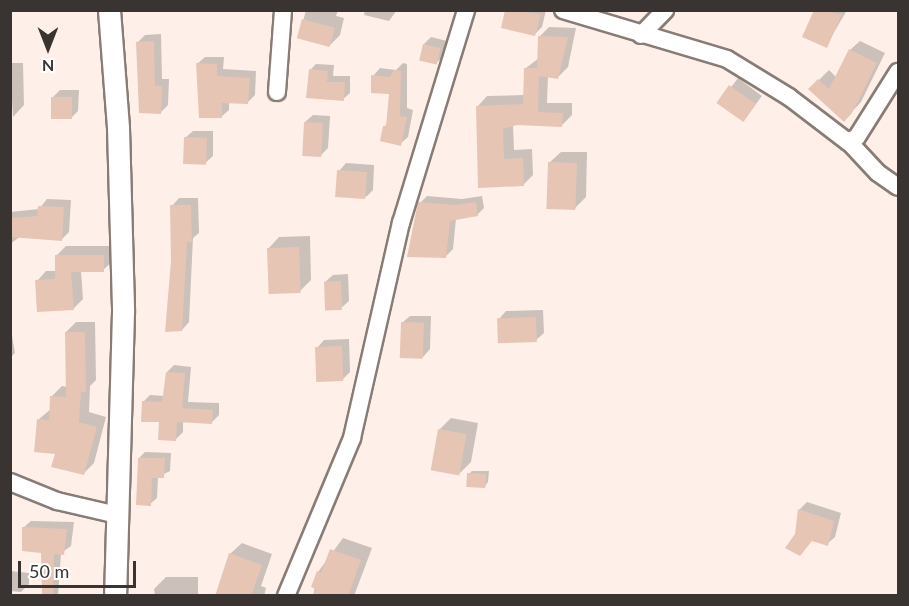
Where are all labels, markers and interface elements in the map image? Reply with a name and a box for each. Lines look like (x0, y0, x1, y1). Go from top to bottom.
north arrow (18, 18, 78, 78)
text: N (42, 57, 54, 76)
scale bar (21, 549, 140, 587)
text: 50 m (29, 560, 69, 582)

